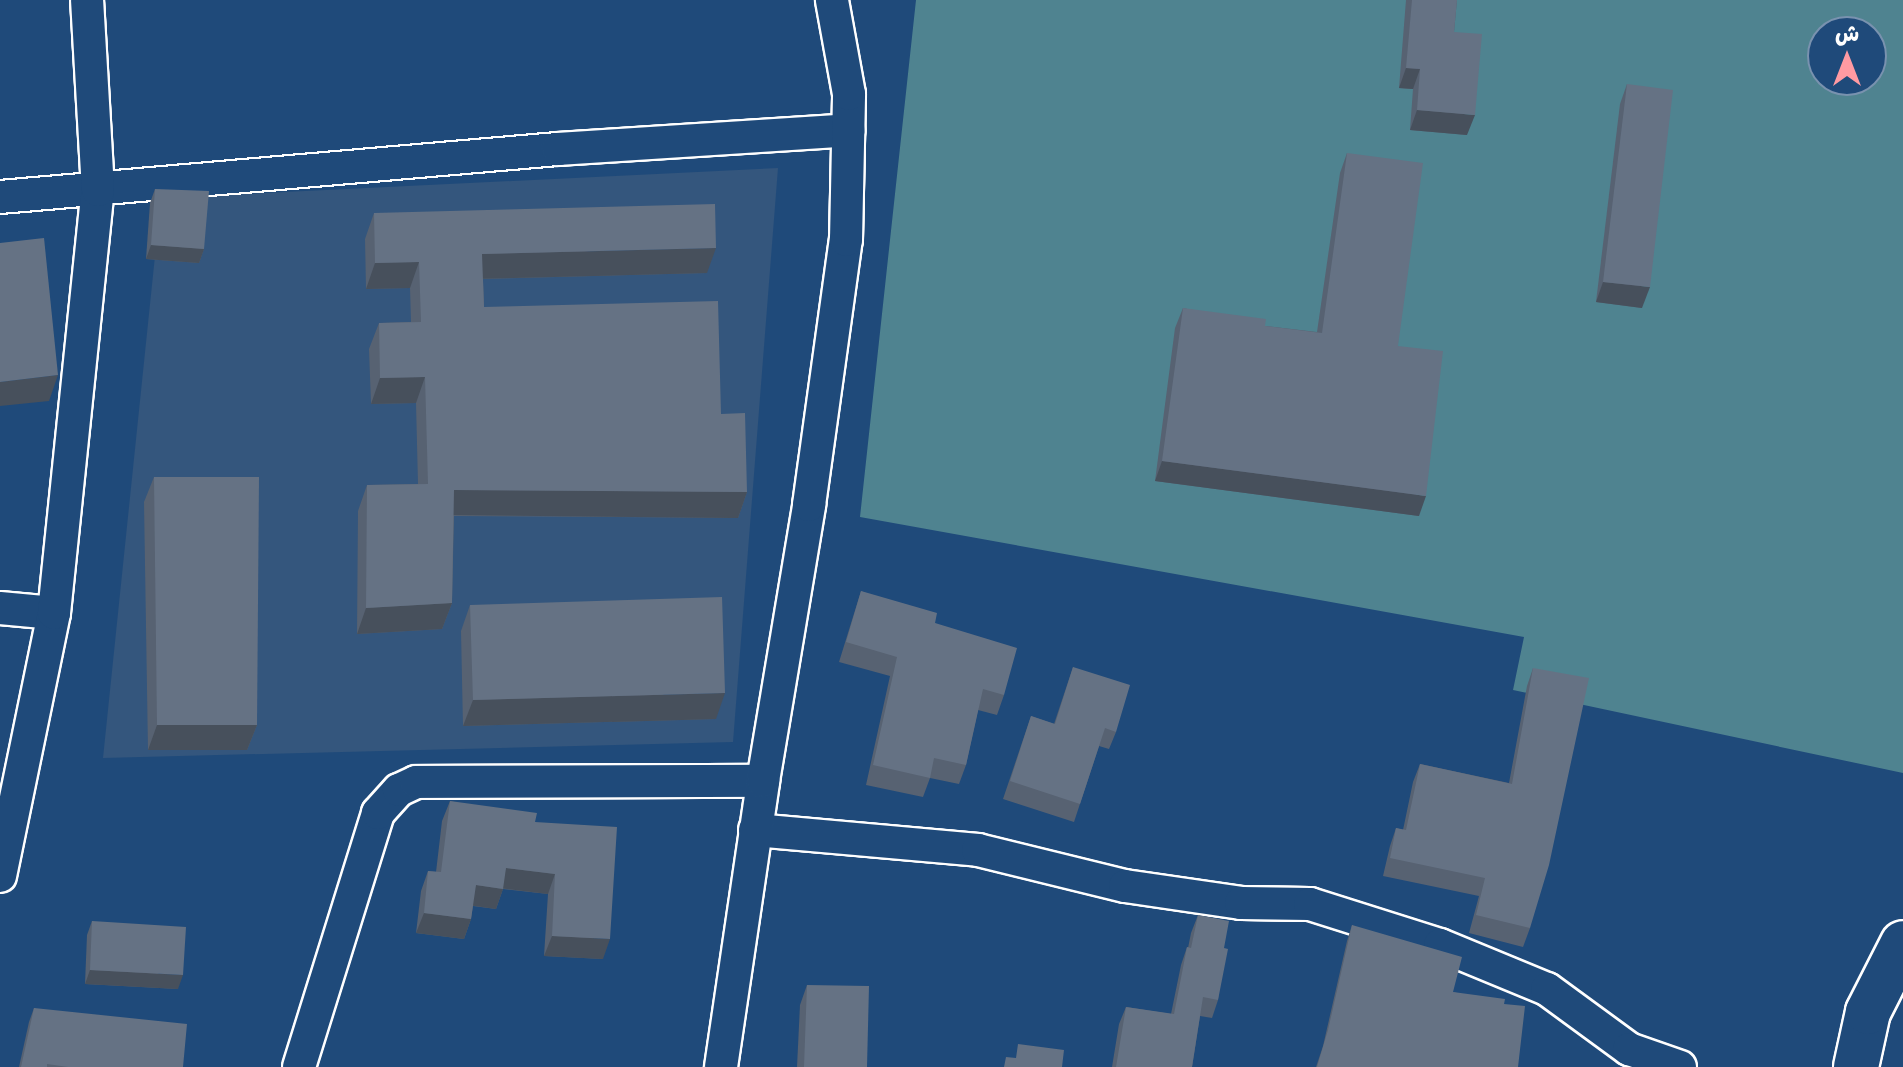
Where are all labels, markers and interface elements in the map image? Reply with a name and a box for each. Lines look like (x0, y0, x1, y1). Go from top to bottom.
north arrow (1807, 16, 1887, 96)
text: ش (1835, 21, 1859, 47)

